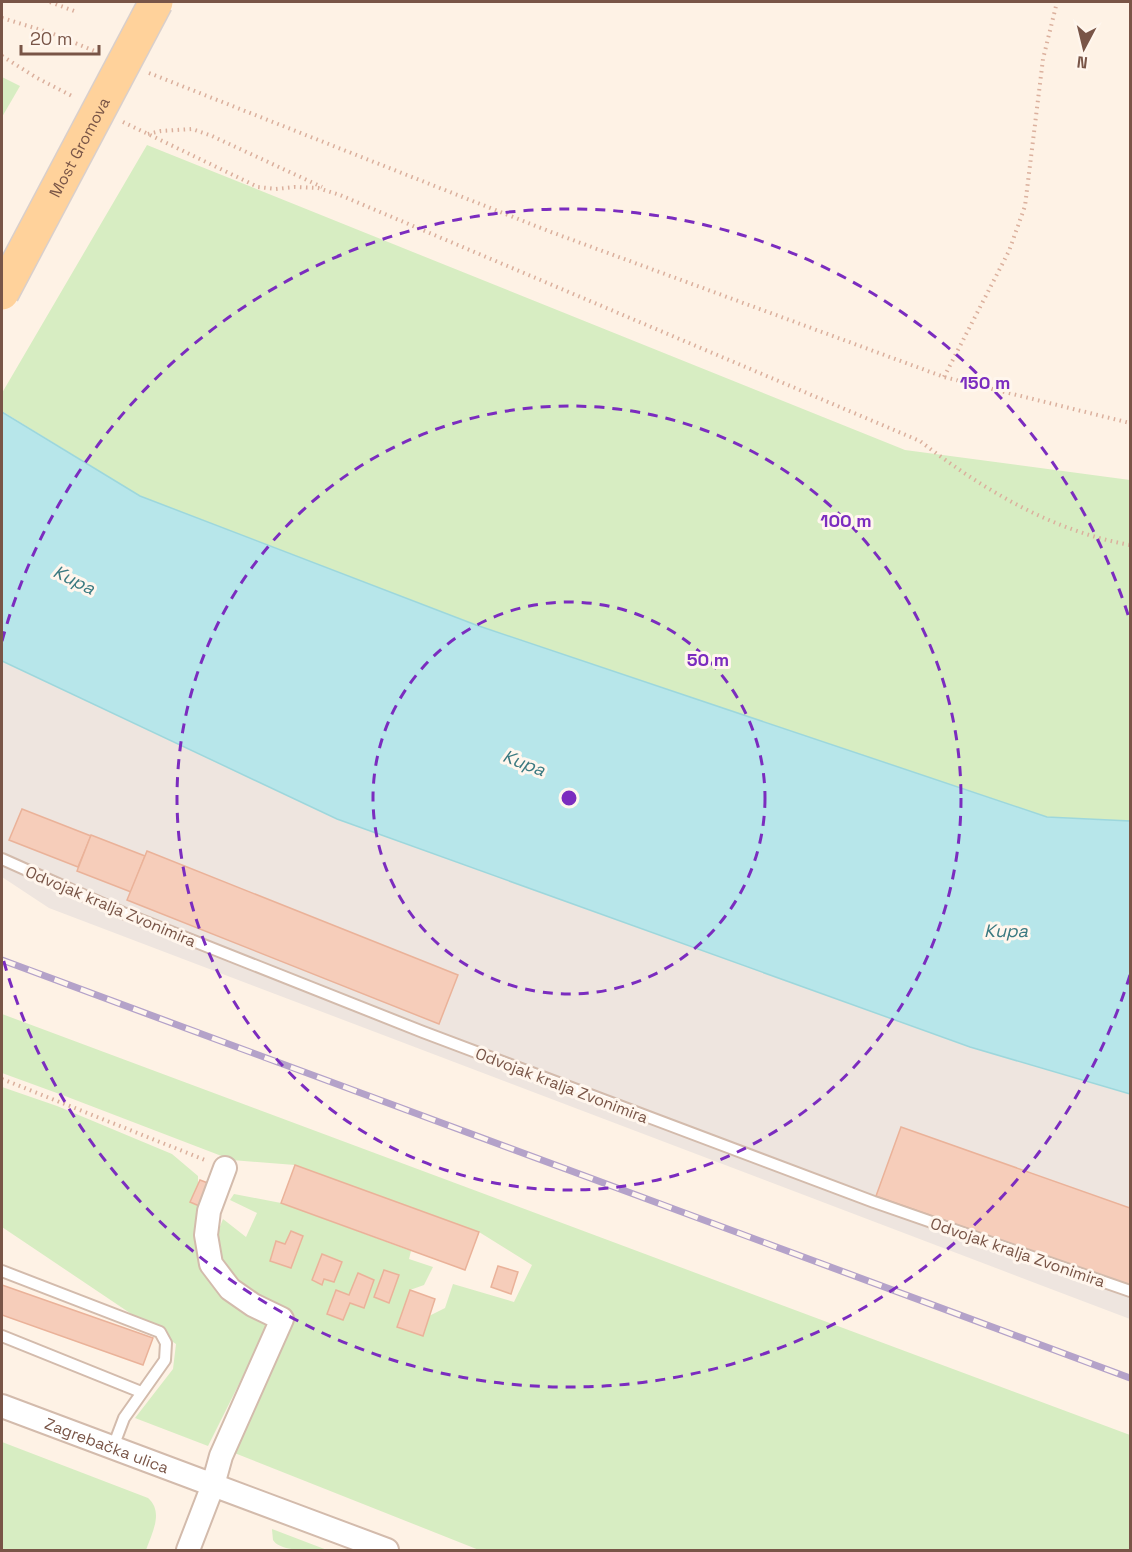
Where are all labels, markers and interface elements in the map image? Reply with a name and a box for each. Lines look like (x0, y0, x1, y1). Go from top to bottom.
scale bar (21, 18, 99, 56)
north arrow (1054, 18, 1114, 78)
text: 20 m (30, 27, 73, 50)
text: N (1076, 51, 1089, 73)
street label: Most Gromova (44, 94, 115, 201)
text: 150 m (960, 371, 1010, 394)
text: 100 m (820, 509, 872, 532)
water label: Kupa (50, 560, 100, 600)
text: 50 m (687, 648, 729, 671)
water label: Kupa (500, 744, 549, 781)
centre of rings (559, 788, 579, 808)
street label: Odvojak kralja Zvonimira (22, 861, 199, 952)
water label: Kupa (984, 919, 1029, 942)
street label: Odvojak kralja Zvonimira (472, 1043, 651, 1128)
street label: Odvojak kralja Zvonimira (928, 1213, 1108, 1292)
street label: Zagrebačka ulica (42, 1413, 172, 1479)

